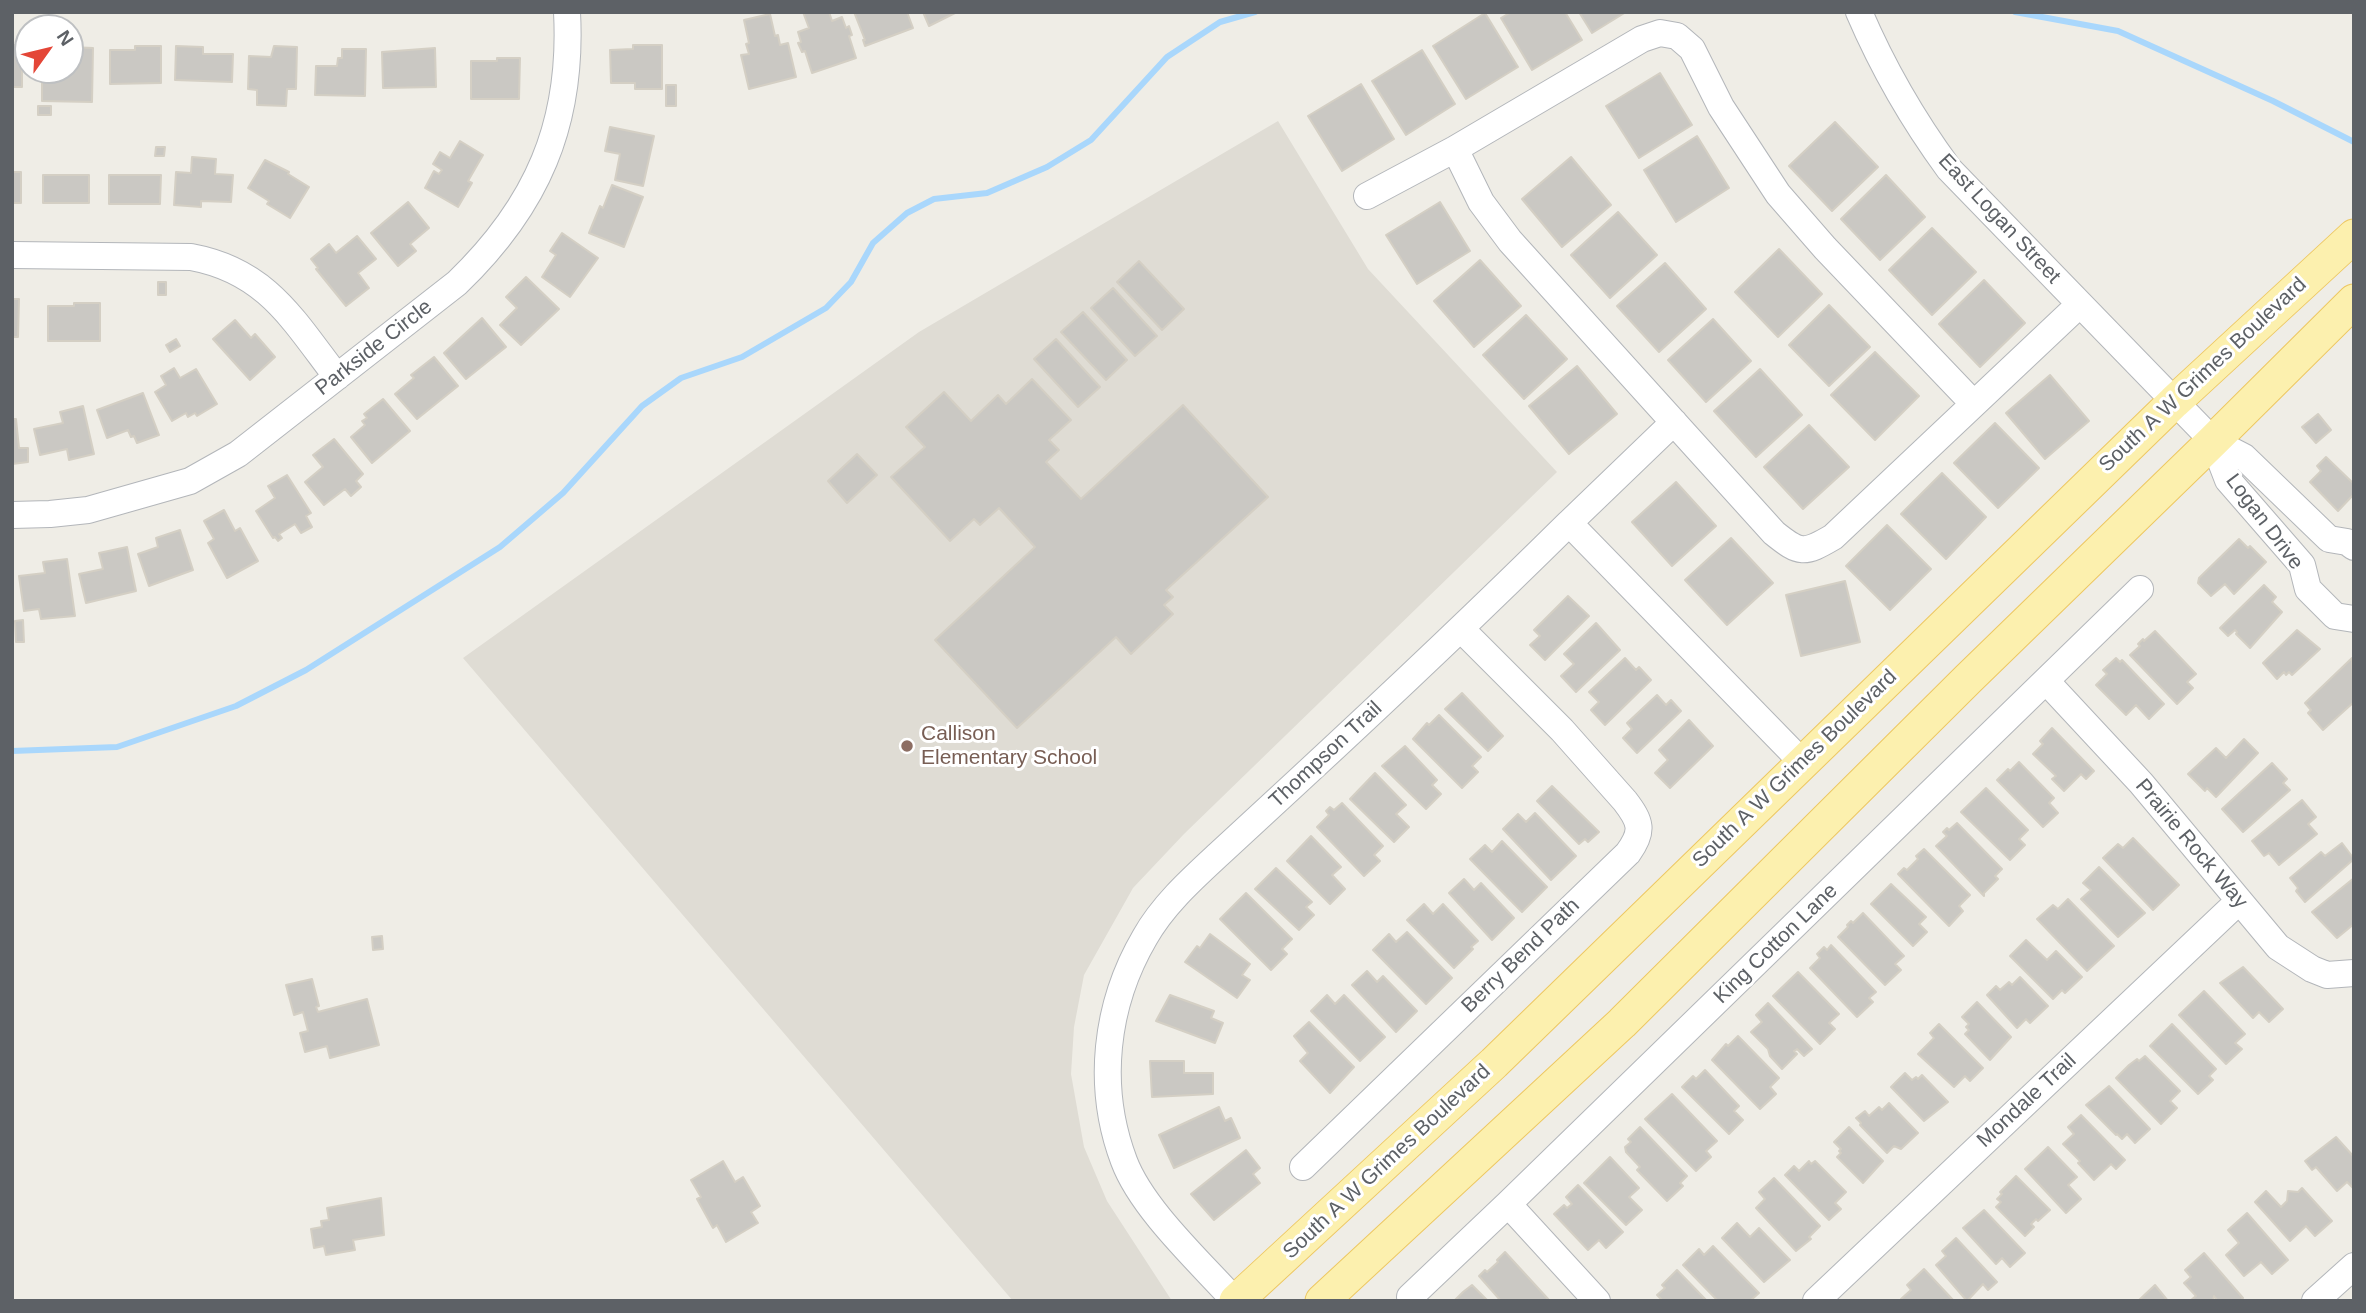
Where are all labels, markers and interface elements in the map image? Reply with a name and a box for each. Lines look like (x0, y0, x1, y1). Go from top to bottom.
north arrow (14, 14, 84, 84)
text: N (53, 27, 78, 50)
street label: East Logan Street (1932, 149, 2066, 289)
street label: South A W Grimes Boulevard (2094, 272, 2312, 478)
street label: Parkside Circle (311, 295, 437, 401)
street label: Logan Drive (2220, 469, 2308, 575)
street label: South A W Grimes Boulevard (1688, 665, 1902, 873)
street label: Thompson Trail (1264, 696, 1388, 814)
place label: Callison Elementary School (921, 721, 1097, 771)
marker: Callison Elementary School (899, 738, 915, 754)
street label: Prairie Rock Way (2129, 774, 2253, 914)
street label: King Cotton Lane (1709, 879, 1843, 1009)
street label: Berry Bend Path (1457, 893, 1585, 1019)
street label: Mondale Trail (1972, 1049, 2082, 1153)
street label: South A W Grimes Boulevard (1278, 1059, 1496, 1265)

